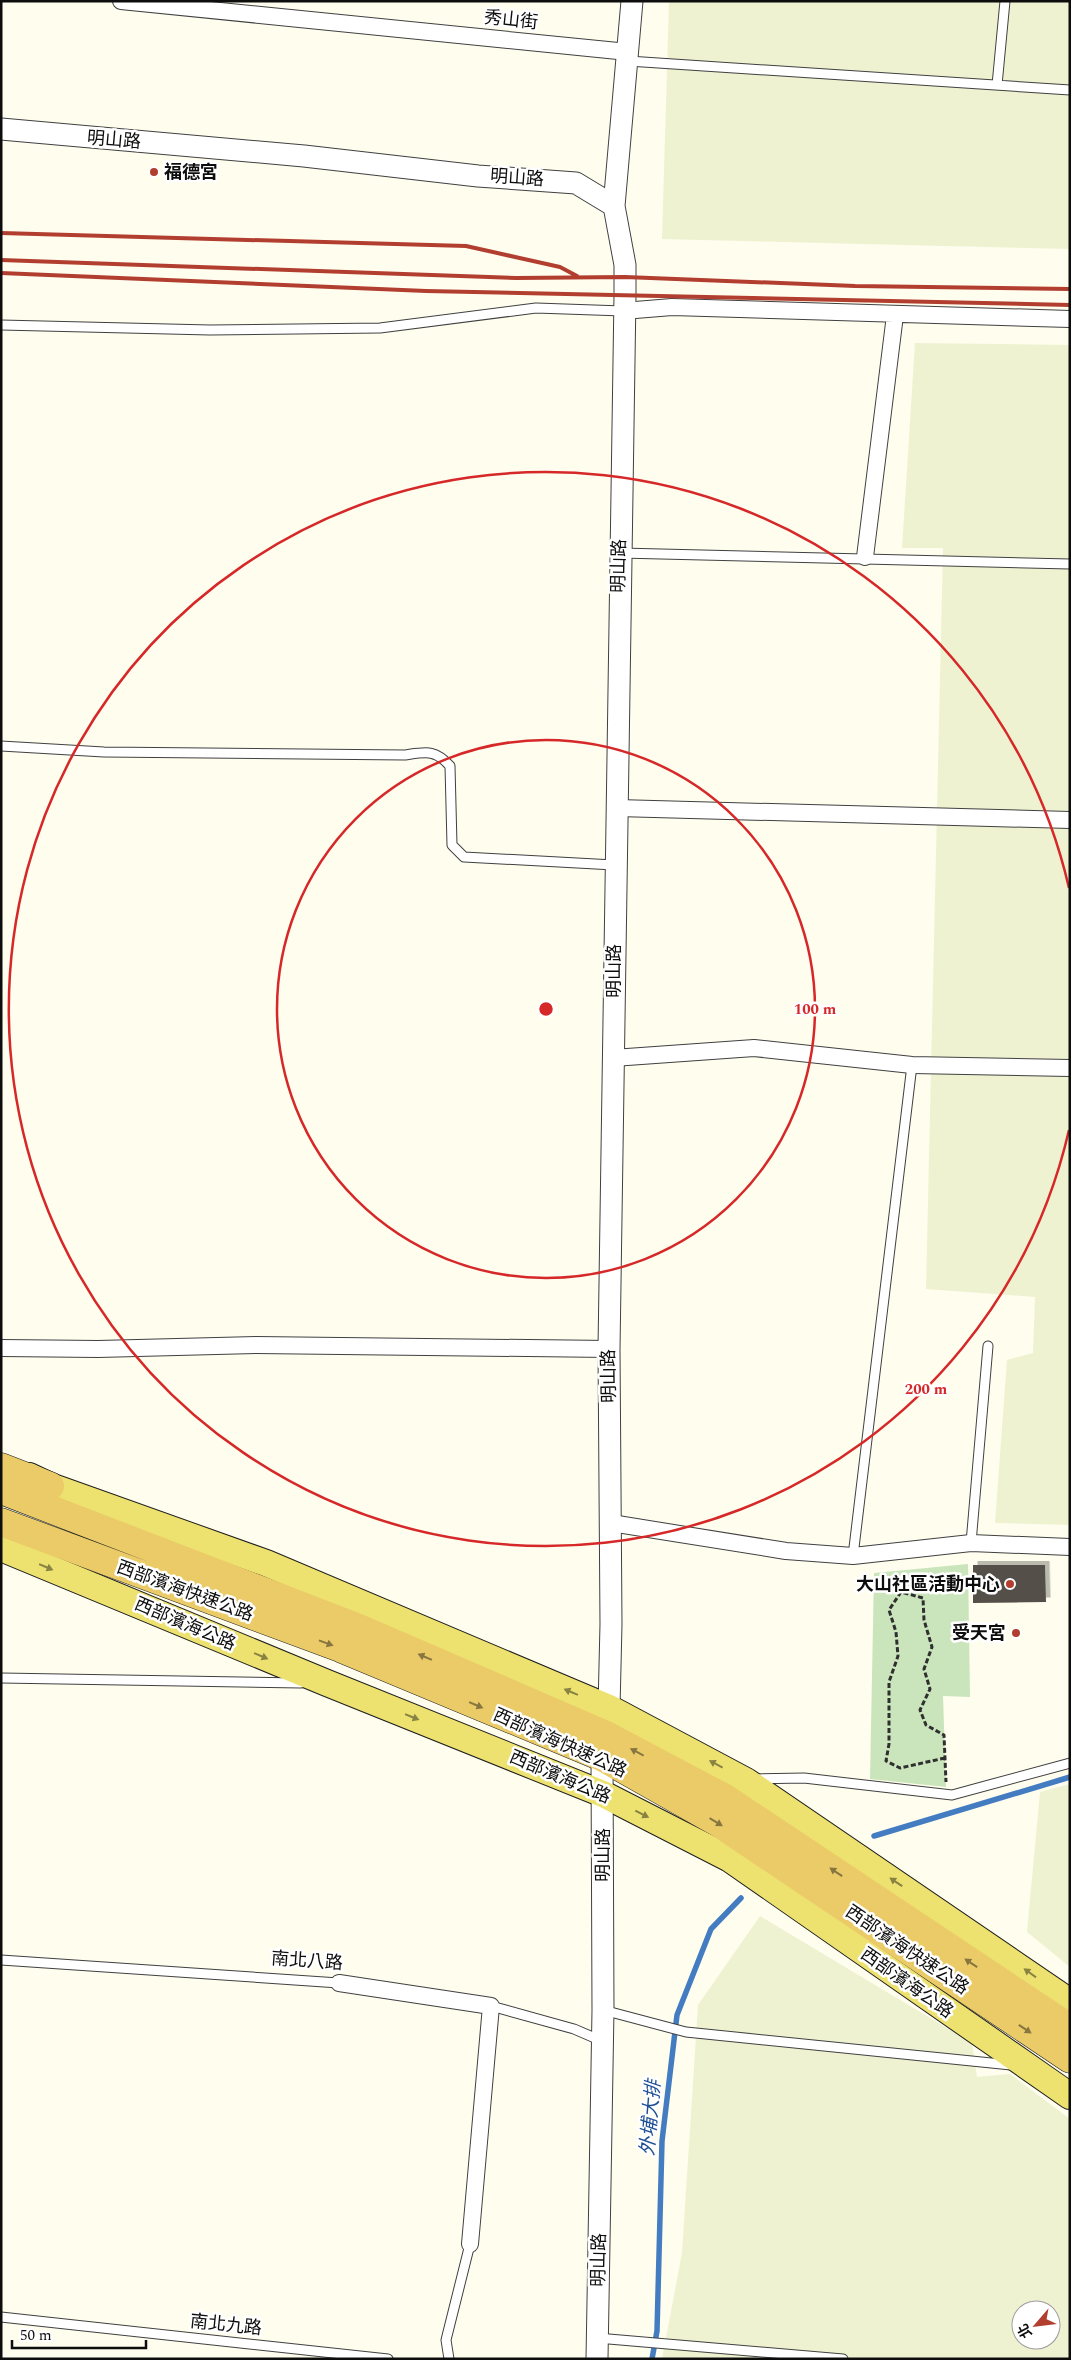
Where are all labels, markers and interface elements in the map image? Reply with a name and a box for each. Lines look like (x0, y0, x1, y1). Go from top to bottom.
street label: 秀山街 (483, 4, 539, 36)
street label: 明山路 (86, 124, 142, 156)
place label: 福德宮 (164, 159, 218, 186)
street label: 明山路 (489, 163, 545, 193)
marker: 福德宮 (148, 166, 160, 178)
street label: 明山路 (605, 539, 633, 593)
street label: 明山路 (601, 944, 628, 998)
text: 100 m (794, 998, 837, 1021)
centre of rings (537, 1000, 555, 1018)
street label: 明山路 (595, 1349, 623, 1403)
text: 200 m (905, 1378, 948, 1401)
street label: 西部濱海快速公路 (113, 1554, 257, 1628)
one-way arrow (39, 1563, 53, 1571)
place label: 大山社區活動中心 (856, 1571, 1000, 1598)
marker: 大山社區活動中心 (1004, 1578, 1016, 1590)
street label: 西部濱海公路 (130, 1590, 240, 1658)
place label: 受天宮 (952, 1620, 1006, 1647)
marker: 受天宮 (1010, 1627, 1022, 1639)
one-way arrow (318, 1640, 333, 1647)
one-way arrow (254, 1652, 268, 1660)
one-way arrow (418, 1652, 432, 1660)
one-way arrow (564, 1687, 578, 1695)
one-way arrow (469, 1701, 484, 1709)
street label: 西部濱海快速公路 (489, 1701, 631, 1785)
one-way arrow (404, 1714, 419, 1721)
street label: 西部濱海公路 (505, 1743, 615, 1811)
one-way arrow (630, 1748, 645, 1756)
one-way arrow (709, 1760, 723, 1769)
one-way arrow (635, 1810, 649, 1818)
one-way arrow (709, 1817, 723, 1826)
street label: 明山路 (590, 1828, 617, 1882)
one-way arrow (829, 1867, 843, 1877)
one-way arrow (889, 1877, 903, 1887)
street label: 西部濱海快速公路 (840, 1899, 974, 2001)
street label: 西部濱海公路 (855, 1941, 959, 2025)
street label: 南北八路 (270, 1945, 344, 1977)
one-way arrow (964, 1958, 978, 1967)
one-way arrow (1023, 1968, 1037, 1978)
one-way arrow (1018, 2024, 1032, 2034)
water label: 外埔大排 (633, 2076, 669, 2157)
street label: 明山路 (585, 2233, 613, 2287)
north arrow (1011, 2300, 1061, 2350)
street label: 南北九路 (189, 2308, 263, 2342)
scale bar (12, 2318, 146, 2350)
text: 北 (1012, 2320, 1038, 2342)
text: 50 m (20, 2324, 52, 2347)

